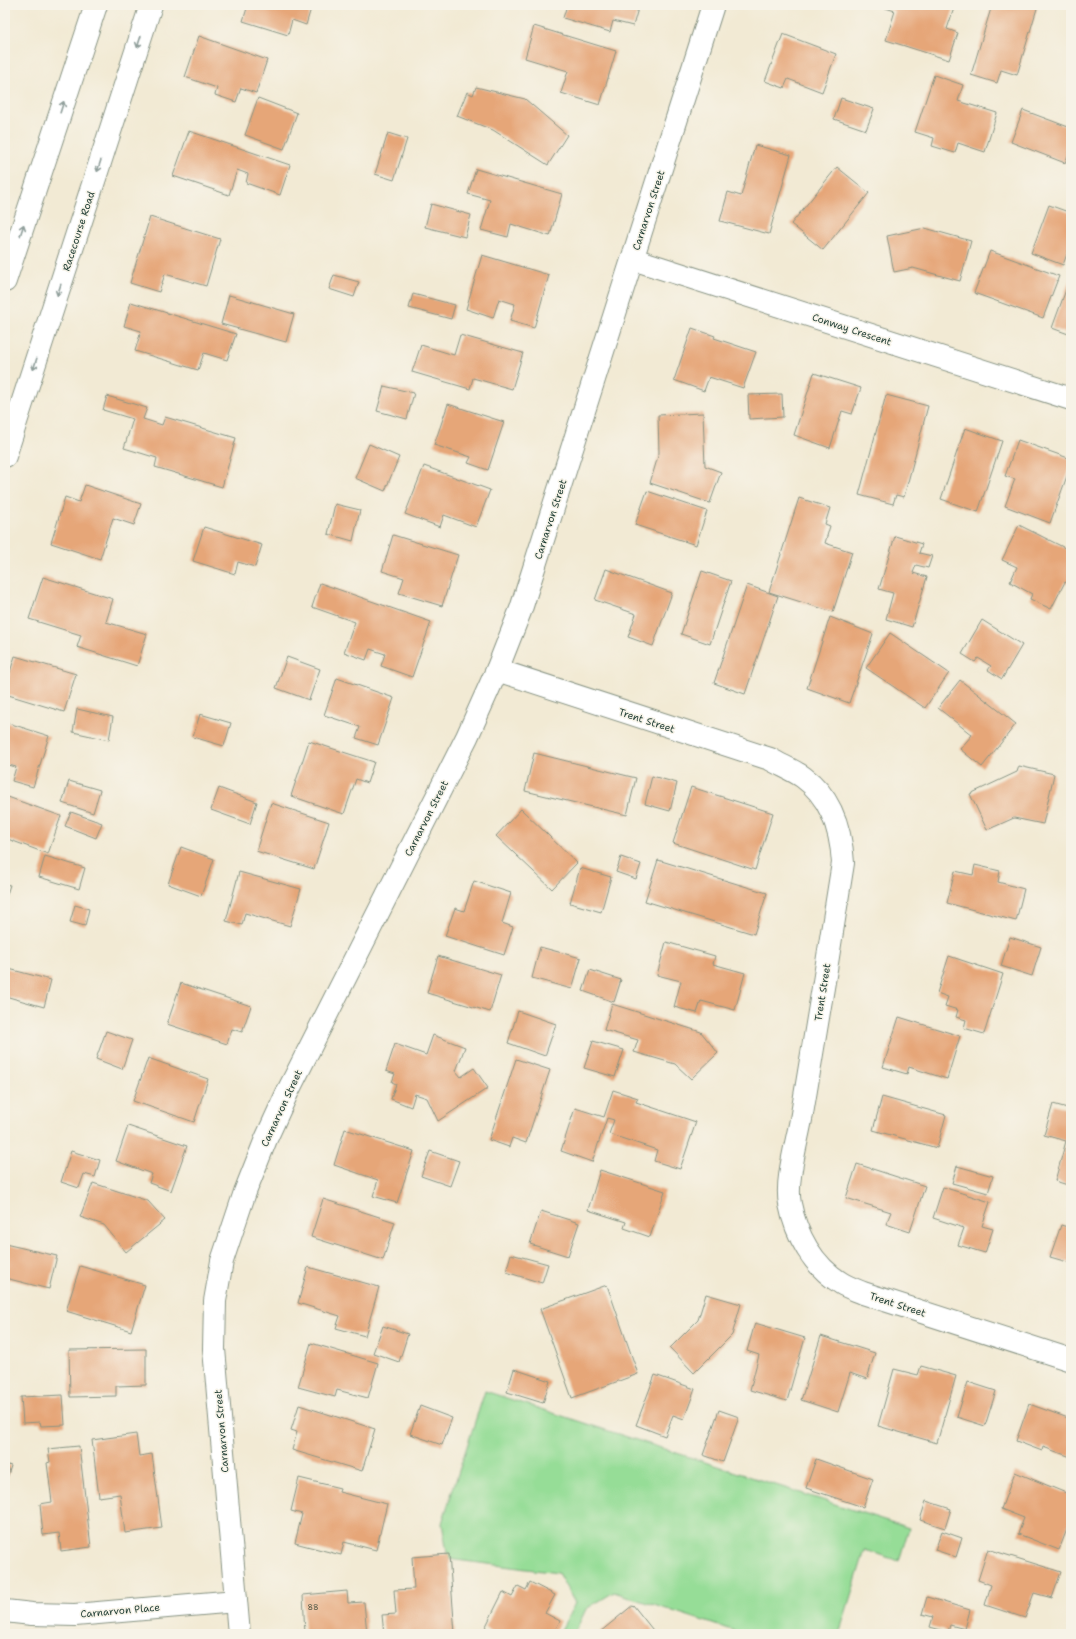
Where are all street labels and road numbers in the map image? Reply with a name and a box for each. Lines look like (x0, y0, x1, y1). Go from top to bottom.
street label: Carnarvon Street (629, 168, 668, 252)
street label: Racecourse Road (59, 189, 98, 273)
street label: Conway Crescent (810, 311, 893, 348)
street label: Carnarvon Street (531, 477, 570, 561)
street label: Trent Street (617, 705, 677, 736)
street label: Carnarvon Street (402, 778, 451, 858)
street label: Trent Street (812, 962, 833, 1022)
street label: Carnarvon Street (258, 1068, 305, 1149)
street label: Trent Street (868, 1289, 928, 1320)
street label: Carnarvon Street (211, 1389, 232, 1473)
street label: Carnarvon Place (80, 1601, 161, 1620)

